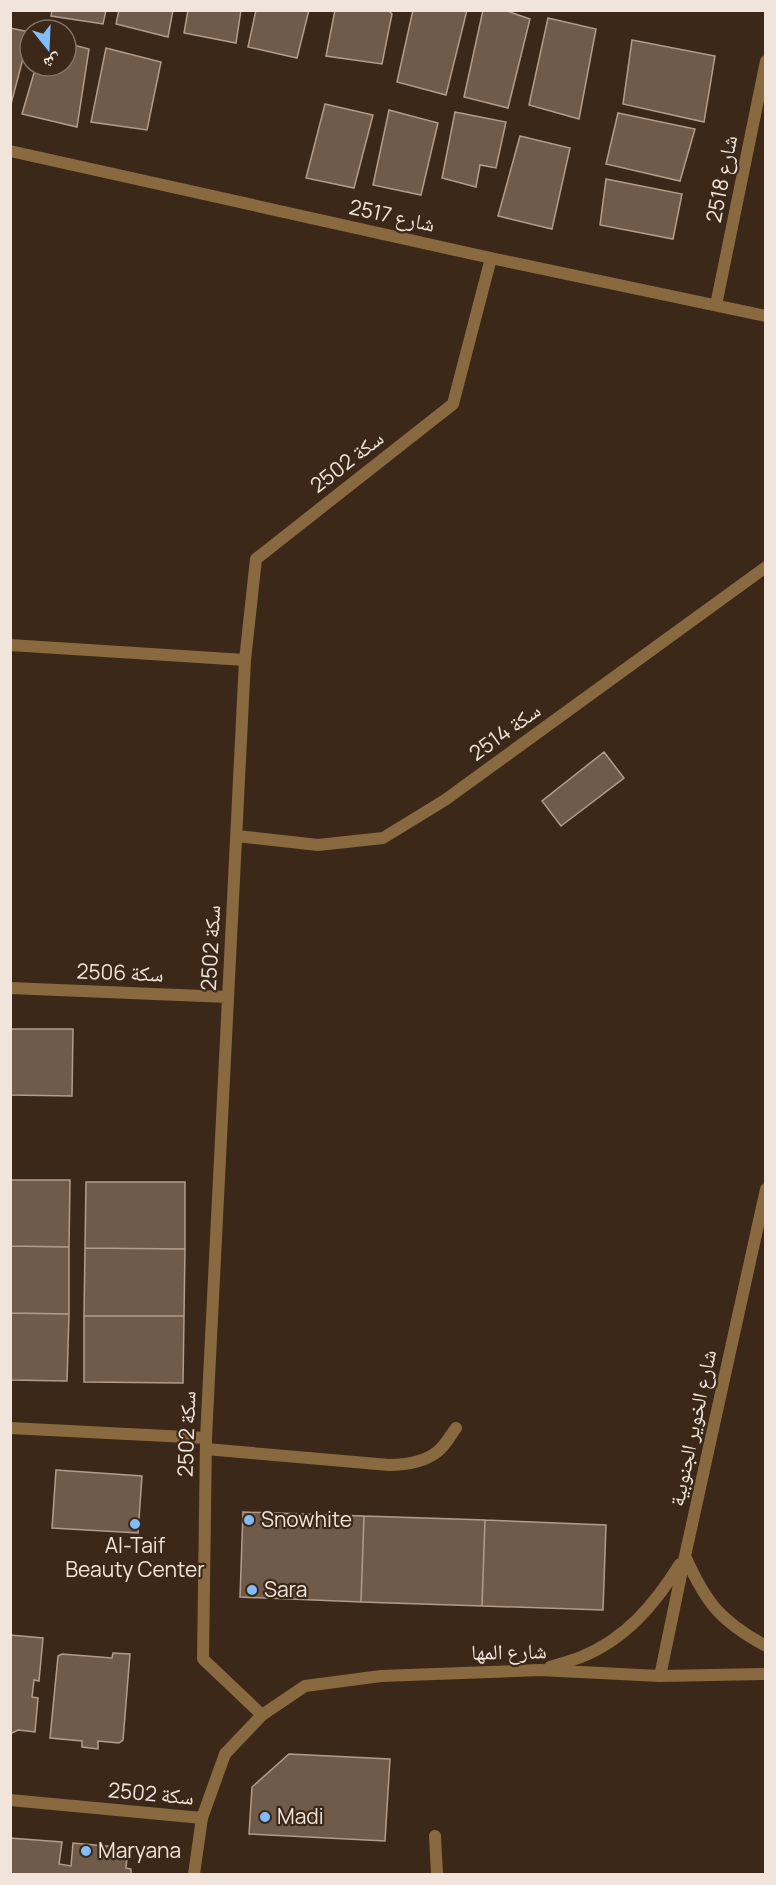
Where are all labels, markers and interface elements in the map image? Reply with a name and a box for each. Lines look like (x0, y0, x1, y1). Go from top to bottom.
north arrow (18, 18, 78, 78)
text: ش (41, 49, 64, 75)
street label: 2518 شارع (699, 133, 743, 225)
street label: 2517 شارع (347, 192, 438, 238)
street label: 2502 سكة (304, 424, 389, 499)
street label: سكة 2514 (463, 696, 546, 767)
street label: 2502 سكة (194, 904, 226, 992)
street label: سكة 2506 (76, 956, 164, 988)
street label: شارع الخوير الجنوبية (662, 1347, 722, 1509)
street label: 2502 سكة (171, 1390, 201, 1477)
place label: Snowhite (261, 1505, 352, 1533)
marker: Snowhite (242, 1513, 256, 1527)
marker: Al-Taif Beauty Center (128, 1517, 142, 1531)
place label: Al-Taif Beauty Center (65, 1531, 205, 1583)
place label: Sara (264, 1575, 307, 1603)
marker: Sara (245, 1583, 259, 1597)
street label: شارع المها (471, 1636, 547, 1666)
street label: سكة 2502 (107, 1775, 195, 1811)
place label: Madi (277, 1802, 324, 1830)
marker: Madi (258, 1810, 272, 1824)
place label: Maryana (98, 1836, 181, 1864)
marker: Maryana (79, 1844, 93, 1858)

